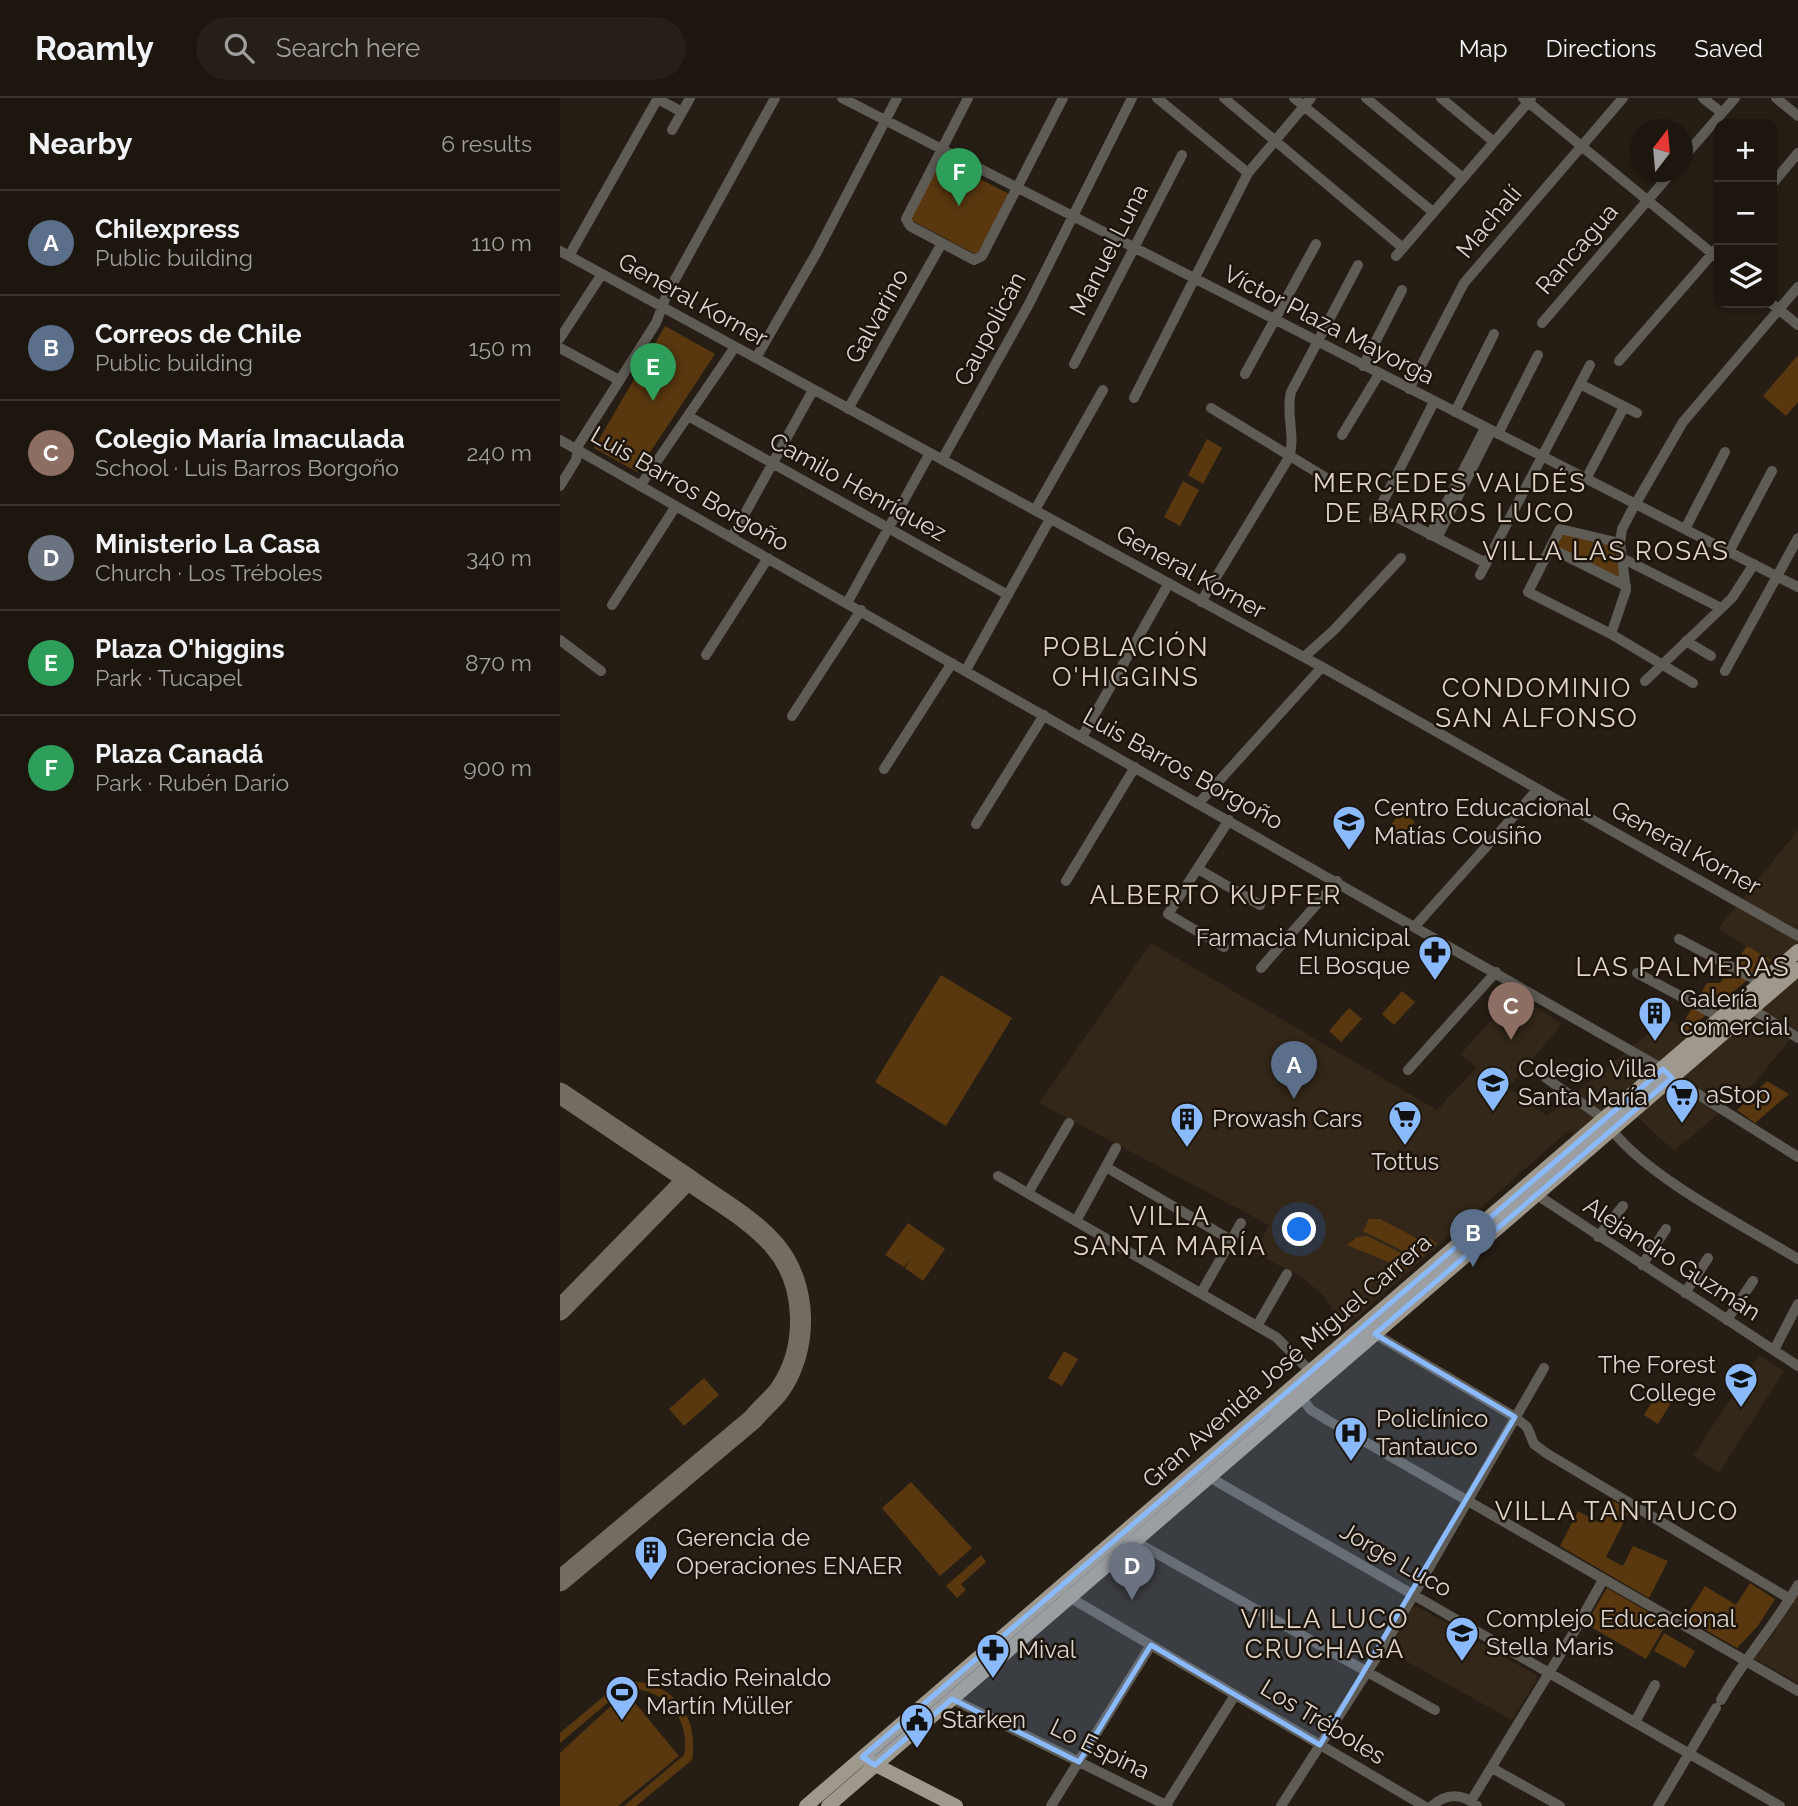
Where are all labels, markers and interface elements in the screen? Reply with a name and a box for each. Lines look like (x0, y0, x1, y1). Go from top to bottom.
search box (196, 17, 686, 80)
text: Roamly (35, 29, 154, 68)
icon: search (220, 29, 258, 67)
text: Search here (276, 33, 420, 63)
text: Map (1459, 34, 1508, 63)
text: Directions (1546, 34, 1656, 63)
text: Saved (1694, 34, 1763, 63)
north arrow (1630, 119, 1693, 182)
map controls (1714, 119, 1777, 308)
button: + (1714, 119, 1777, 182)
text: Nearby (28, 126, 132, 161)
text: 6 results (441, 130, 532, 157)
pin: F (936, 148, 982, 206)
street label: Manuel Luna (1063, 179, 1154, 320)
street label: Machalí (1450, 179, 1528, 264)
button: − (1714, 182, 1777, 245)
street label: Rancagua (1529, 197, 1624, 300)
text: Chilexpress (95, 214, 240, 244)
text: A (43, 229, 59, 256)
text: 110 m (471, 229, 532, 256)
text: Public building (95, 244, 253, 271)
button: layers (1714, 245, 1777, 308)
street label: General Korner (613, 246, 774, 353)
street label: Víctor Plaza Mayorga (1219, 259, 1440, 390)
street label: Galvarino (839, 263, 914, 368)
street label: Caupolicán (947, 267, 1032, 391)
text: Correos de Chile (95, 319, 301, 349)
text: B (43, 334, 59, 361)
text: 150 m (469, 334, 532, 361)
pin: E (630, 343, 676, 401)
text: Public building (95, 349, 253, 376)
street label: Luis Barros Borgoño (586, 420, 795, 557)
text: Colegio María Imaculada (95, 424, 405, 454)
street label: Camilo Henríquez (765, 426, 952, 547)
text: C (43, 439, 59, 466)
text: 240 m (466, 439, 532, 466)
text: School · Luis Barros Borgoño (95, 454, 399, 481)
district label: MERCEDES VALDÉS DE BARROS LUCO (1313, 468, 1587, 528)
street label: General Korner (1111, 518, 1272, 625)
text: Ministerio La Casa (95, 529, 320, 559)
district label: VILLA LAS ROSAS (1482, 536, 1730, 566)
text: D (43, 544, 59, 571)
text: 340 m (466, 544, 532, 571)
text: Church · Los Tréboles (95, 559, 323, 586)
district label: POBLACIÓN O'HIGGINS (1043, 631, 1209, 692)
text: Plaza O'higgins (95, 634, 285, 664)
text: E (44, 649, 58, 676)
text: 870 m (465, 649, 532, 676)
text: Park · Tucapel (95, 664, 242, 691)
district label: CONDOMINIO SAN ALFONSO (1435, 673, 1639, 733)
street label: Luis Barros Borgoño (1078, 701, 1288, 836)
text: Plaza Canadá (95, 739, 263, 769)
text: F (44, 754, 58, 781)
text: 900 m (463, 754, 532, 781)
text: Park · Rubén Darío (95, 769, 289, 796)
place label: Centro Educacional Matías Cousiño (1374, 793, 1591, 850)
street label: General Korner (1606, 794, 1767, 901)
school or university icon: Centro Educacional Matías Cousiño (1330, 803, 1368, 852)
district label: ALBERTO KUPFER (1090, 880, 1342, 910)
place label: Farmacia Municipal El Bosque (1196, 923, 1410, 980)
pharmacy icon: Farmacia Municipal El Bosque (1416, 933, 1454, 982)
district label: LAS PALMERAS (1575, 952, 1791, 982)
pin: C (1488, 982, 1534, 1040)
place label: Galería comercial (1680, 984, 1790, 1041)
building icon: Galería comercial (1636, 994, 1674, 1043)
pin: A (1271, 1041, 1317, 1099)
place label: Colegio Villa Santa María (1518, 1054, 1657, 1111)
school or university icon: Colegio Villa Santa María (1474, 1064, 1512, 1113)
supermarket icon: aStop (1663, 1076, 1701, 1125)
place label: aStop (1706, 1080, 1770, 1109)
supermarket icon: Tottus (1386, 1098, 1424, 1147)
building icon: Prowash Cars (1168, 1100, 1206, 1149)
place label: Prowash Cars (1212, 1104, 1362, 1133)
place label: Tottus (1371, 1147, 1439, 1176)
street label: Alejandro Guzmán (1578, 1191, 1766, 1327)
district label: VILLA SANTA MARÍA (1073, 1201, 1267, 1261)
pin: B (1450, 1209, 1496, 1267)
your location (1282, 1212, 1316, 1246)
street label: Gran Avenida José Miguel Carrera (1136, 1227, 1437, 1494)
place label: The Forest College (1598, 1350, 1716, 1407)
school or university icon: The Forest College (1722, 1360, 1760, 1409)
place label: Policlínico Tantauco (1376, 1404, 1488, 1461)
hospital icon: Policlínico Tantauco (1332, 1414, 1370, 1463)
district label: VILLA TANTAUCO (1495, 1496, 1739, 1526)
street label: Jorge Luco (1335, 1516, 1457, 1603)
place label: Gerencia de Operaciones ENAER (676, 1523, 902, 1580)
building icon: Gerencia de Operaciones ENAER (632, 1533, 670, 1582)
pin: D (1109, 1542, 1155, 1600)
district label: VILLA LUCO CRUCHAGA (1241, 1604, 1409, 1664)
place label: Complejo Educacional Stella Maris (1486, 1604, 1736, 1661)
school or university icon: Complejo Educacional Stella Maris (1443, 1614, 1481, 1663)
pharmacy icon: Mival (974, 1631, 1012, 1680)
place label: Mival (1018, 1635, 1077, 1664)
place label: Estadio Reinaldo Martín Müller (646, 1663, 831, 1720)
sports icon: Estadio Reinaldo Martín Müller (603, 1673, 641, 1722)
street label: Los Tréboles (1255, 1673, 1391, 1770)
public building icon: Starken (898, 1701, 936, 1750)
place label: Starken (942, 1705, 1026, 1734)
street label: Lo Espina (1046, 1712, 1155, 1785)

